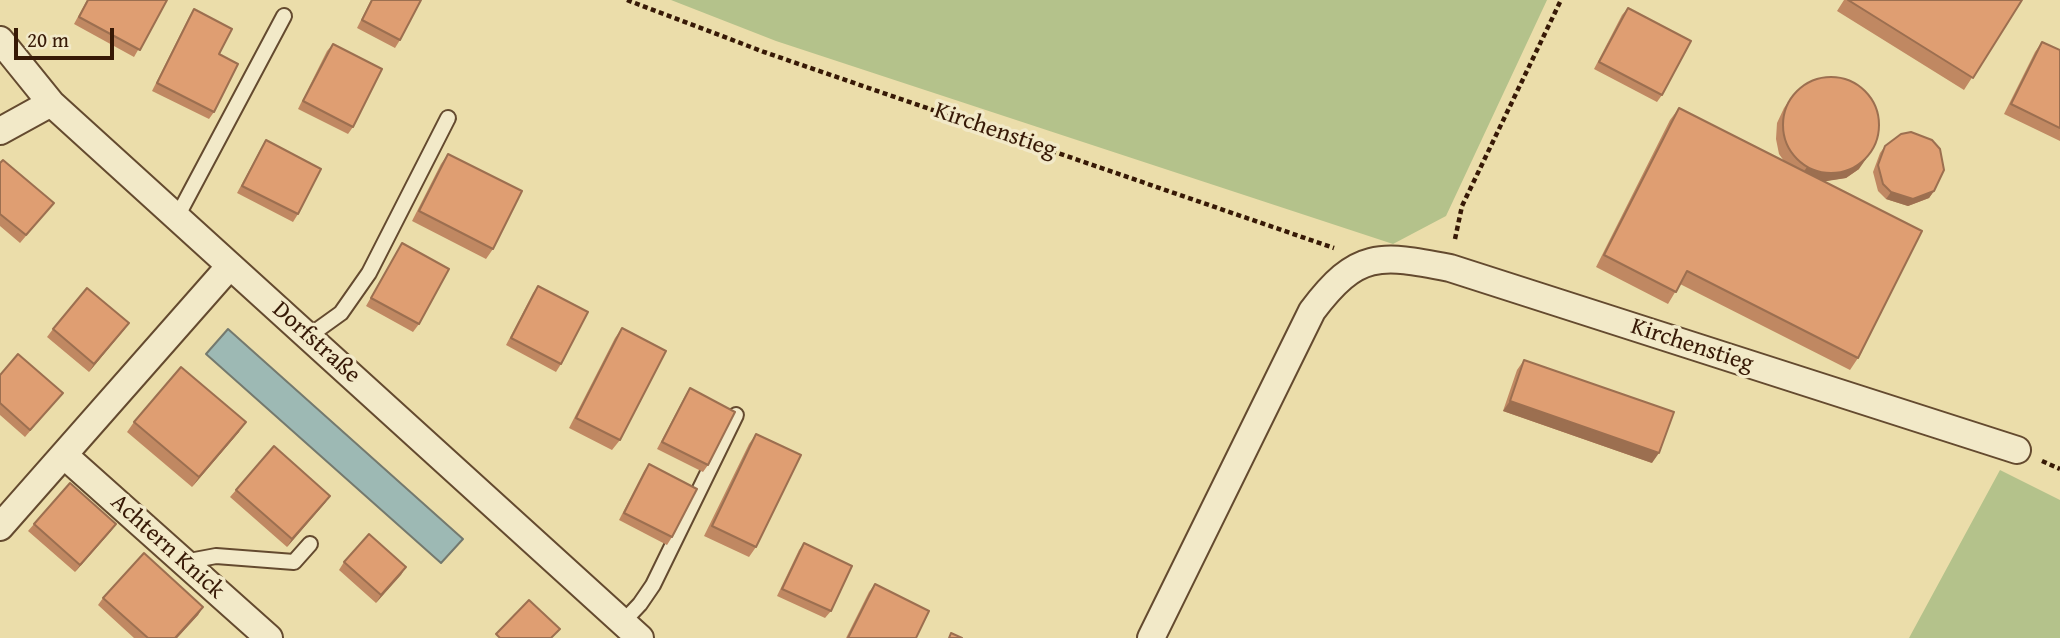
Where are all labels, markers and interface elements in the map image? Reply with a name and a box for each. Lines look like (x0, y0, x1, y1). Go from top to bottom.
scale bar (18, 14, 117, 58)
text: 20 m (27, 24, 69, 55)
street label: Kirchenstieg (930, 97, 1060, 165)
street label: Dorfstraße (266, 296, 366, 390)
street label: Kirchenstieg (1627, 313, 1757, 379)
street label: Achtern Knick (104, 488, 230, 606)

